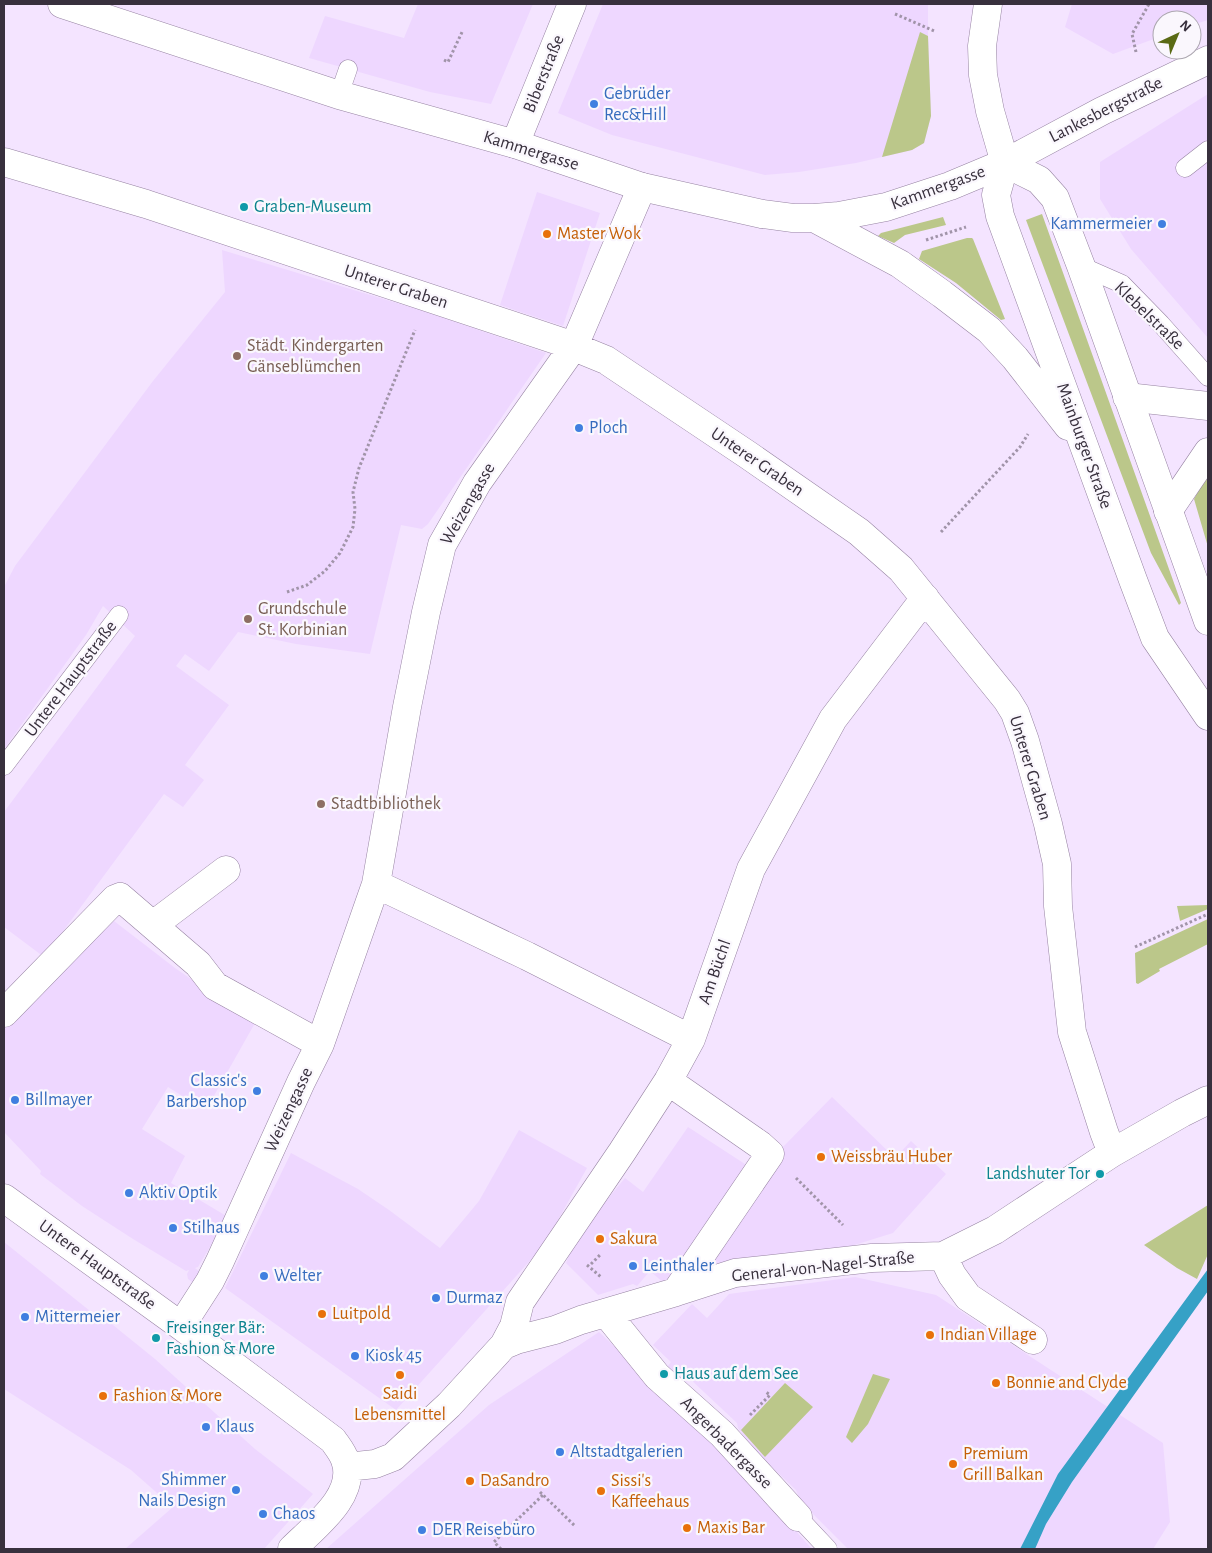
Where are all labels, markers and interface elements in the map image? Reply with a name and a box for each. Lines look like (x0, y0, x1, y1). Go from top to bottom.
north arrow (1152, 10, 1202, 60)
text: N (1177, 18, 1194, 35)
street label: Biberstraße (520, 33, 568, 115)
street label: Lankesbergstraße (1046, 74, 1166, 146)
place label: Gebrüder Rec&Hill (604, 85, 670, 124)
marker: Gebrüder Rec&Hill (588, 98, 600, 110)
street label: Kammergasse (481, 128, 581, 174)
street label: Kammergasse (888, 163, 988, 213)
place label: Graben-Museum (254, 198, 372, 216)
marker: Graben-Museum (238, 201, 250, 213)
place label: Kammermeier (1050, 215, 1152, 233)
marker: Kammermeier (1156, 218, 1168, 230)
place label: Master Wok (557, 225, 642, 243)
marker: Master Wok (541, 228, 553, 240)
street label: Unterer Graben (342, 262, 450, 312)
street label: Klebelstraße (1111, 279, 1187, 353)
place label: Städt. Kindergarten Gänseblümchen (247, 337, 384, 376)
marker: Städt. Kindergarten Gänseblümchen (231, 350, 243, 362)
street label: Mainburger Straße (1053, 381, 1115, 511)
place label: Ploch (589, 419, 628, 437)
marker: Ploch (573, 422, 585, 434)
street label: Unterer Graben (707, 424, 807, 500)
street label: Weizengasse (437, 460, 499, 548)
place label: Grundschule St. Korbinian (258, 600, 347, 639)
marker: Grundschule St. Korbinian (242, 613, 254, 625)
street label: Untere Hauptstraße (22, 618, 120, 740)
street label: Unterer Graben (1006, 714, 1054, 822)
place label: Stadtbibliothek (331, 795, 442, 813)
marker: Stadtbibliothek (315, 798, 327, 810)
street label: Am Büchl (696, 937, 734, 1007)
street label: Weizengasse (262, 1065, 316, 1155)
place label: Classic's Barbershop (166, 1072, 247, 1111)
marker: Classic's Barbershop (251, 1085, 263, 1097)
place label: Billmayer (25, 1091, 92, 1109)
marker: Billmayer (9, 1094, 21, 1106)
place label: Weissbräu Huber (831, 1148, 952, 1166)
marker: Weissbräu Huber (815, 1151, 827, 1163)
place label: Landshuter Tor (986, 1165, 1090, 1183)
marker: Landshuter Tor (1094, 1168, 1106, 1180)
place label: Aktiv Optik (139, 1184, 218, 1202)
marker: Aktiv Optik (123, 1187, 135, 1199)
street label: Untere Hauptstraße (35, 1217, 159, 1313)
place label: Stilhaus (183, 1219, 240, 1237)
marker: Stilhaus (167, 1222, 179, 1234)
place label: Sakura (610, 1230, 658, 1248)
marker: Sakura (594, 1233, 606, 1245)
street label: General-von-Nagel-Straße (731, 1248, 915, 1286)
place label: Leinthaler (643, 1257, 714, 1275)
marker: Leinthaler (627, 1260, 639, 1272)
place label: Welter (274, 1267, 322, 1285)
marker: Welter (258, 1270, 270, 1282)
place label: Durmaz (446, 1289, 503, 1307)
marker: Durmaz (430, 1292, 442, 1304)
place label: Luitpold (332, 1305, 391, 1323)
place label: Mittermeier (35, 1308, 120, 1326)
marker: Luitpold (316, 1308, 328, 1320)
marker: Mittermeier (19, 1311, 31, 1323)
place label: Freisinger Bär: Fashion & More (166, 1319, 275, 1358)
place label: Indian Village (940, 1326, 1037, 1344)
marker: Indian Village (924, 1329, 936, 1341)
marker: Freisinger Bär: Fashion & More (150, 1332, 162, 1344)
place label: Kiosk 45 (365, 1347, 422, 1365)
marker: Kiosk 45 (349, 1350, 361, 1362)
place label: Haus auf dem See (674, 1365, 799, 1383)
marker: Haus auf dem See (658, 1368, 670, 1380)
marker: Saidi Lebensmittel (394, 1369, 406, 1381)
place label: Bonnie and Clyde (1006, 1374, 1127, 1392)
marker: Bonnie and Clyde (990, 1377, 1002, 1389)
place label: Saidi Lebensmittel (354, 1385, 446, 1424)
place label: Fashion & More (113, 1387, 222, 1405)
marker: Fashion & More (97, 1390, 109, 1402)
street label: Angerbadergasse (677, 1394, 775, 1492)
place label: Klaus (216, 1418, 254, 1436)
marker: Klaus (200, 1421, 212, 1433)
place label: Altstadtgalerien (570, 1443, 683, 1461)
place label: Premium Grill Balkan (963, 1445, 1043, 1484)
marker: Altstadtgalerien (554, 1446, 566, 1458)
marker: Premium Grill Balkan (947, 1458, 959, 1470)
place label: Shimmer Nails Design (138, 1471, 226, 1510)
place label: DaSandro (480, 1472, 550, 1490)
place label: Sissi's Kaffeehaus (611, 1472, 689, 1511)
marker: DaSandro (464, 1475, 476, 1487)
marker: Shimmer Nails Design (230, 1484, 242, 1496)
marker: Sissi's Kaffeehaus (595, 1485, 607, 1497)
place label: Chaos (273, 1505, 316, 1523)
marker: Chaos (257, 1508, 269, 1520)
place label: Maxis Bar (697, 1519, 765, 1537)
place label: DER Reisebüro (432, 1521, 535, 1539)
marker: Maxis Bar (681, 1522, 693, 1534)
marker: DER Reisebüro (416, 1524, 428, 1536)

